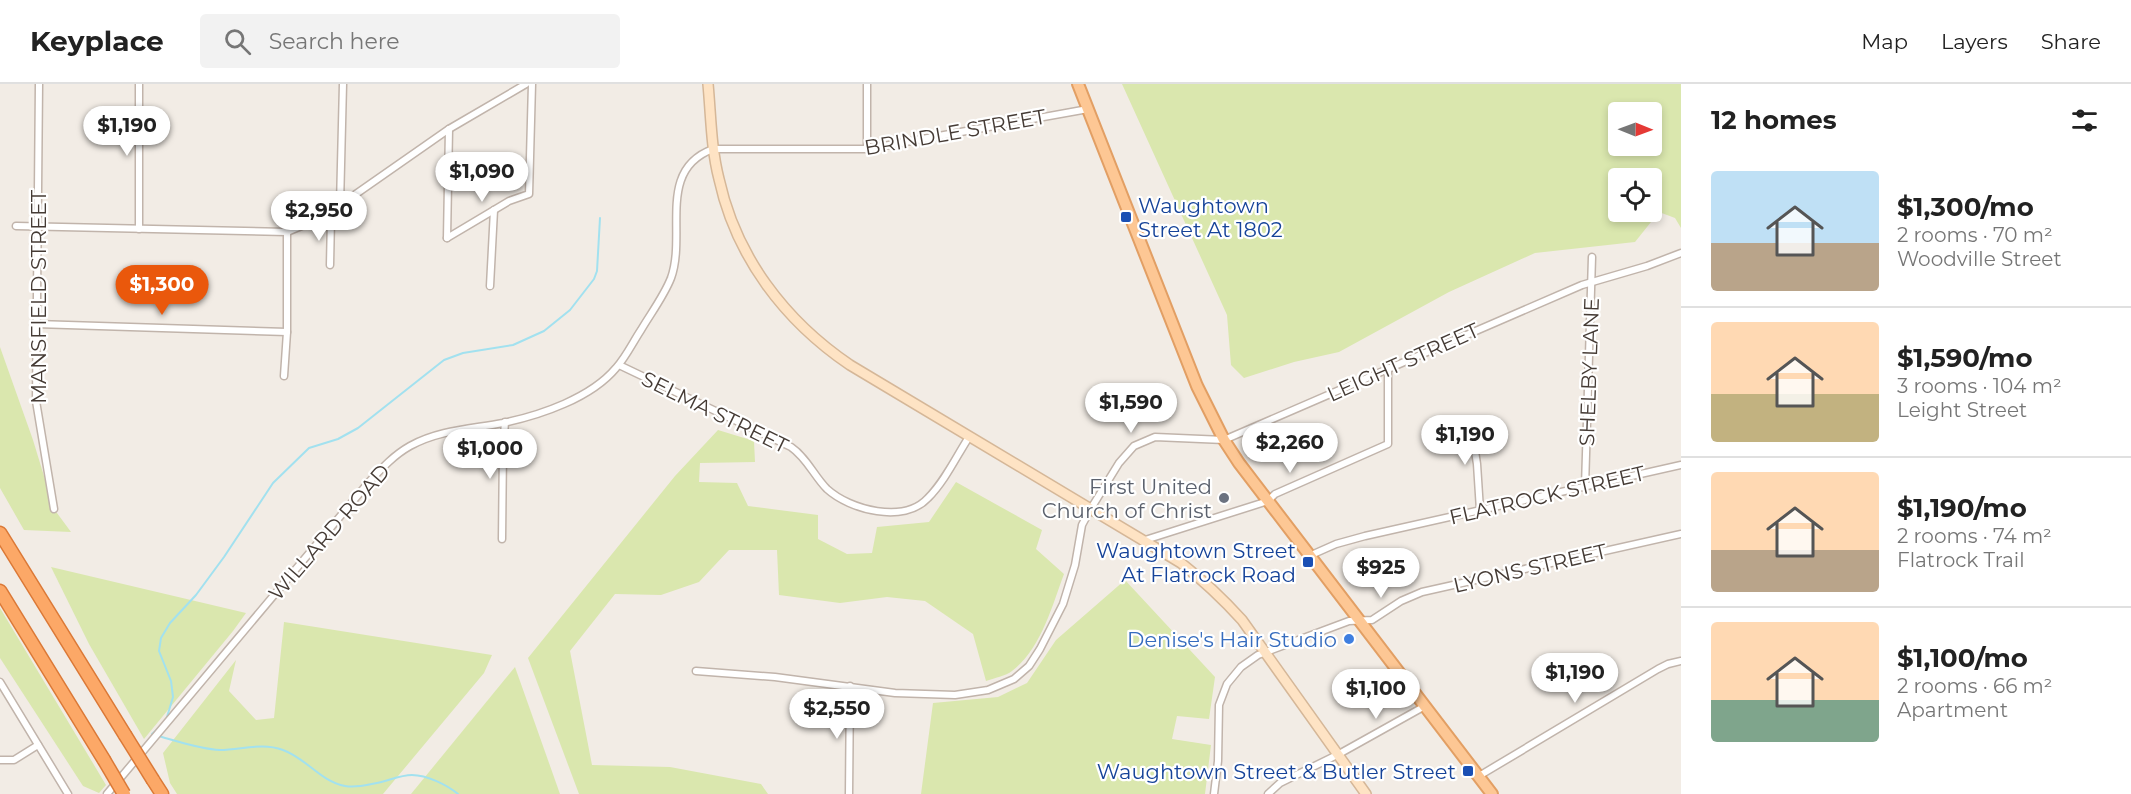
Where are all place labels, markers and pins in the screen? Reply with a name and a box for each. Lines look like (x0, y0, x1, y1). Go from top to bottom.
pin: $1,190 (78, 106, 176, 157)
pin: $1,090 (433, 152, 531, 203)
pin: $2,950 (270, 191, 368, 242)
place label: Waughtown Street At 1802 (1138, 193, 1283, 242)
marker: Waughtown Street At 1802 (1119, 210, 1133, 224)
pin: $1,300 (113, 265, 211, 316)
pin: $1,590 (1082, 383, 1180, 434)
pin: $1,190 (1416, 415, 1514, 466)
pin: $2,260 (1241, 423, 1339, 474)
pin: $1,000 (441, 429, 539, 480)
place label: First United Church of Christ (1042, 474, 1212, 523)
marker: First United Church of Christ (1217, 491, 1231, 505)
place label: Waughtown Street At Flatrock Road (1096, 538, 1296, 587)
pin: $925 (1345, 548, 1417, 599)
marker: Waughtown Street At Flatrock Road (1301, 555, 1315, 569)
place label: Denise's Hair Studio (1127, 627, 1337, 652)
marker: Denise's Hair Studio (1342, 632, 1356, 646)
pin: $1,190 (1526, 653, 1624, 704)
pin: $1,100 (1327, 669, 1425, 720)
pin: $2,550 (788, 689, 886, 740)
place label: Waughtown Street & Butler Street (1097, 759, 1456, 784)
marker: Waughtown Street & Butler Street (1461, 764, 1475, 778)

